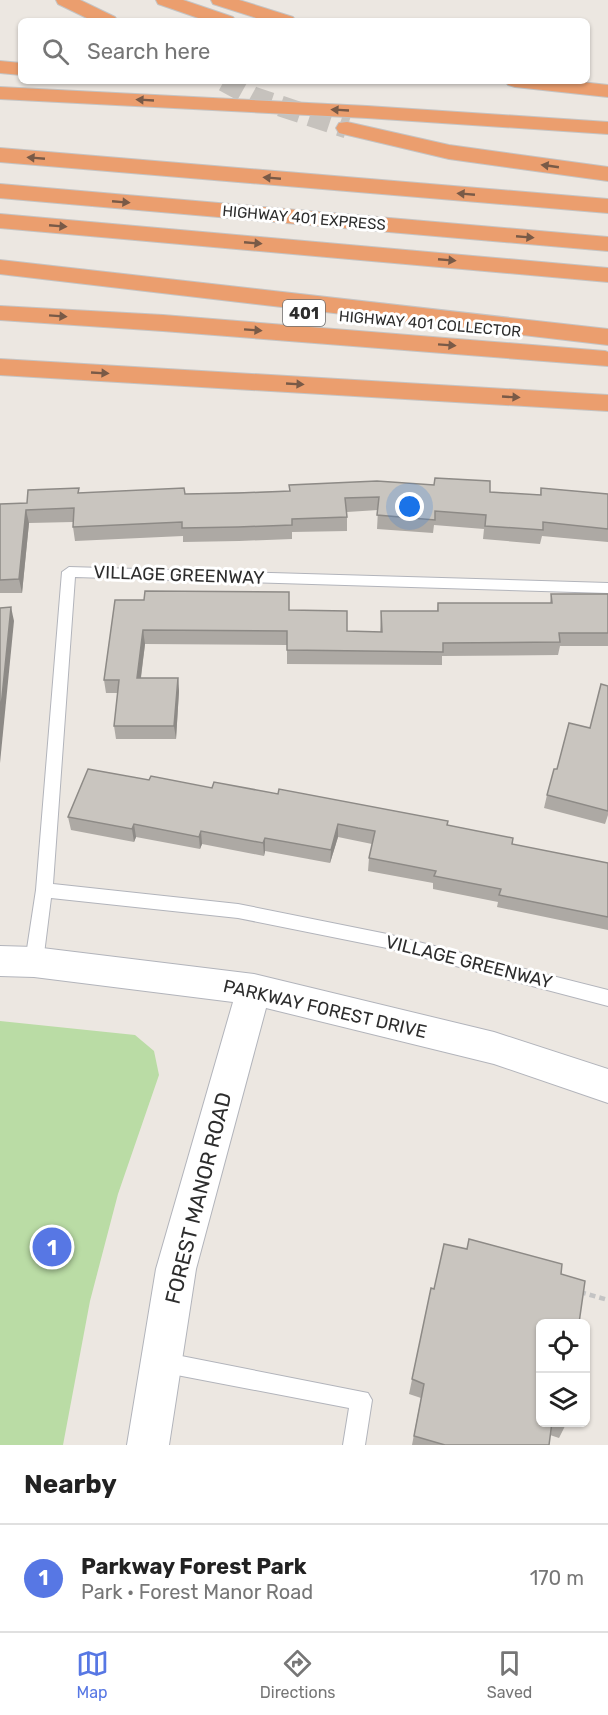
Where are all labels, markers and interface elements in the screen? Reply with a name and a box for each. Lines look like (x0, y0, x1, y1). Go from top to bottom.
search box (18, 18, 590, 84)
icon: search (39, 35, 72, 68)
text: Search here (87, 38, 210, 65)
one-way arrow (136, 96, 155, 105)
one-way arrow (331, 106, 350, 115)
one-way arrow (26, 153, 45, 163)
one-way arrow (540, 161, 559, 170)
one-way arrow (262, 173, 281, 183)
one-way arrow (456, 190, 475, 199)
one-way arrow (112, 197, 131, 207)
street label: HIGHWAY 401 EXPRESS (222, 202, 386, 234)
one-way arrow (49, 221, 68, 231)
one-way arrow (515, 232, 534, 241)
one-way arrow (243, 238, 262, 248)
one-way arrow (437, 255, 456, 265)
road number: 401 (283, 300, 325, 326)
street label: HIGHWAY 401 COLLECTOR (338, 307, 522, 341)
one-way arrow (49, 312, 68, 321)
one-way arrow (243, 325, 262, 335)
one-way arrow (438, 340, 457, 350)
one-way arrow (91, 368, 110, 378)
one-way arrow (286, 380, 305, 389)
one-way arrow (501, 392, 520, 402)
your location (395, 492, 424, 521)
street label: VILLAGE GREENWAY (93, 561, 265, 589)
street label: VILLAGE GREENWAY (383, 931, 555, 993)
street label: PARKWAY FOREST DRIVE (221, 975, 429, 1043)
street label: FOREST MANOR ROAD (160, 1090, 236, 1306)
pin: 1 (32, 1224, 72, 1270)
map controls (536, 1319, 590, 1427)
button: locate (536, 1319, 590, 1373)
button: layers (536, 1373, 590, 1427)
text: Nearby (24, 1469, 117, 1500)
text: Parkway Forest Park (81, 1553, 307, 1580)
text: 1 (39, 1566, 48, 1590)
text: 170 m (530, 1566, 584, 1590)
text: Park · Forest Manor Road (81, 1580, 313, 1604)
tab: Map (76, 1647, 109, 1702)
tab: Directions (260, 1647, 336, 1702)
tab: Saved (487, 1647, 532, 1702)

